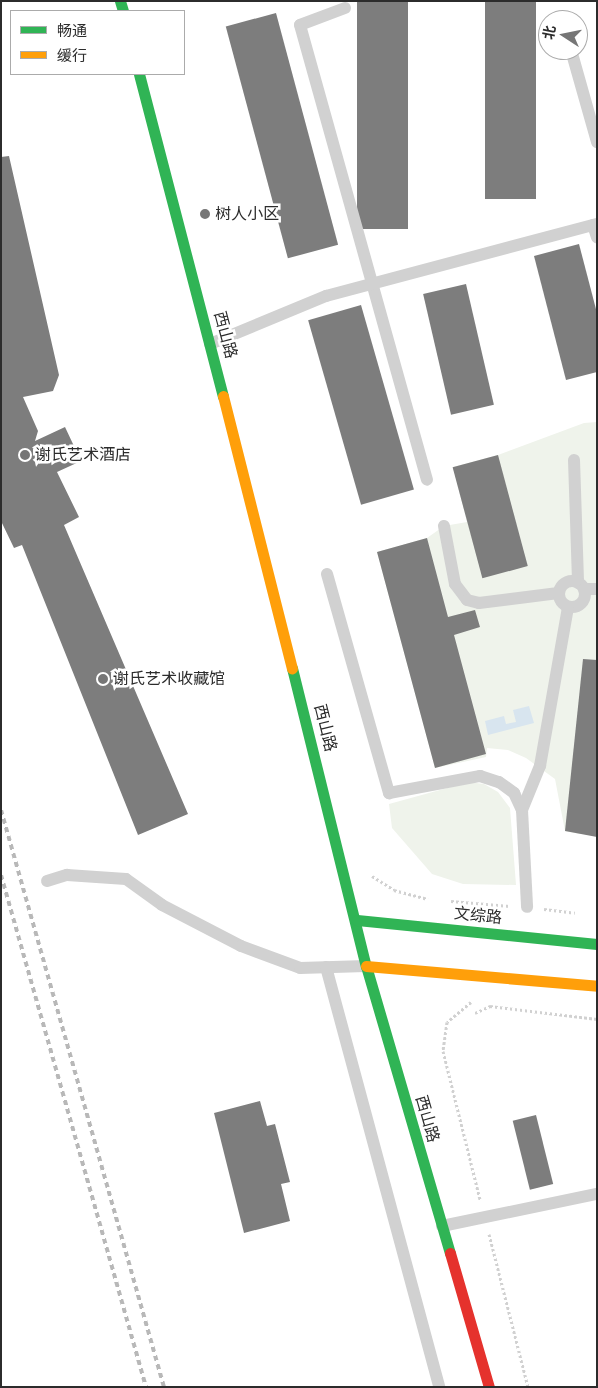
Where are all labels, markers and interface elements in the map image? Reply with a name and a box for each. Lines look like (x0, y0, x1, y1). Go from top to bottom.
legend (10, 10, 185, 75)
north arrow (538, 10, 588, 60)
text: 畅通 (57, 22, 87, 40)
text: 北 (539, 24, 559, 41)
text: 缓行 (57, 47, 87, 65)
place label: 树人小区 (215, 204, 279, 224)
marker: 树人小区 (199, 208, 211, 220)
street label: 西山路 (210, 309, 240, 361)
place label: 谢氏艺术酒店 (35, 445, 131, 465)
marker: 谢氏艺术酒店 (19, 449, 31, 461)
place label: 谢氏艺术收藏馆 (113, 669, 225, 689)
marker: 谢氏艺术收藏馆 (97, 673, 109, 685)
street label: 西山路 (310, 702, 340, 754)
street label: 文综路 (453, 904, 503, 928)
street label: 西山路 (411, 1093, 443, 1145)

